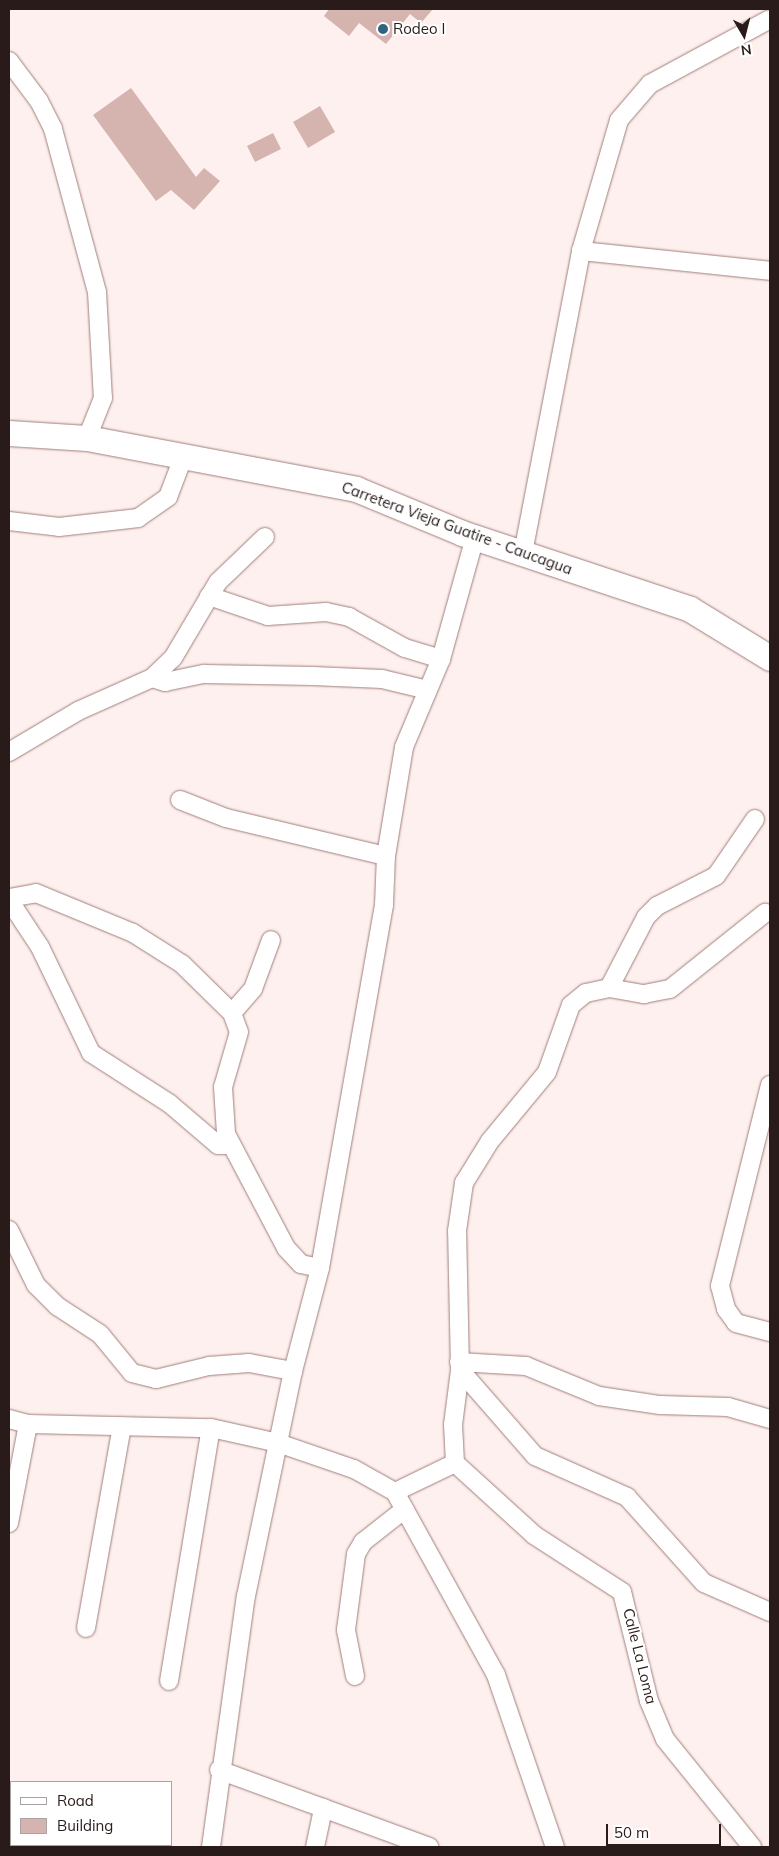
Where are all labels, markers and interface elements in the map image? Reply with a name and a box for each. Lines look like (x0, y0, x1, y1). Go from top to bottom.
north arrow (719, 10, 769, 60)
place label: Rodeo I (393, 20, 445, 38)
marker: Rodeo I (377, 23, 389, 35)
text: N (740, 40, 753, 60)
street label: Carretera Vieja Guatire - Caucagua (339, 478, 575, 578)
street label: Calle La Loma (619, 1606, 661, 1706)
legend (10, 1781, 172, 1846)
text: Road (57, 1791, 94, 1810)
scale bar (609, 1814, 724, 1846)
text: Building (57, 1816, 113, 1835)
text: 50 m (614, 1823, 649, 1842)

